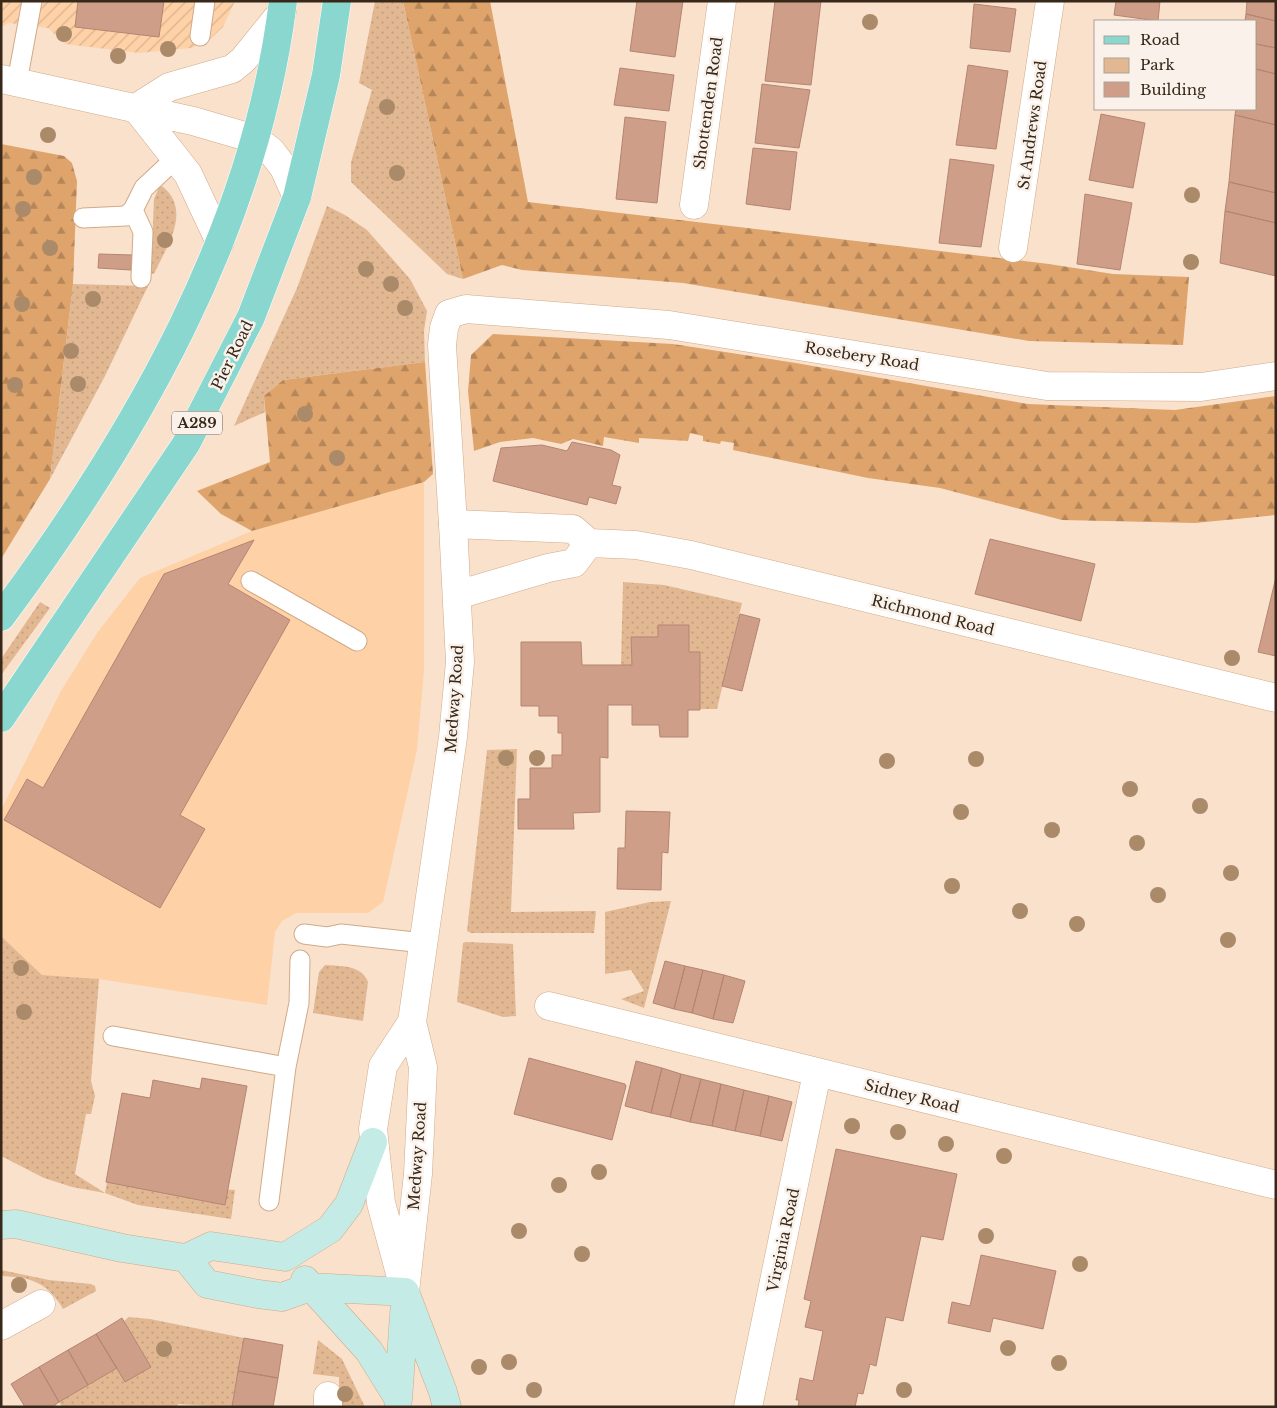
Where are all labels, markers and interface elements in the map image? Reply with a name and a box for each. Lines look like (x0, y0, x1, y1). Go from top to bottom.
legend (1094, 20, 1257, 110)
text: Road (1140, 30, 1180, 49)
street label: Shottenden Road (689, 36, 727, 170)
text: Park (1140, 55, 1176, 74)
street label: St Andrews Road (1014, 59, 1050, 191)
text: Building (1140, 80, 1207, 99)
street label: Pier Road (207, 317, 257, 393)
street label: Rosebery Road (803, 338, 921, 374)
road number: A289 (172, 412, 222, 434)
street label: Richmond Road (870, 591, 996, 639)
street label: Medway Road (441, 644, 467, 754)
street label: Sidney Road (863, 1075, 961, 1117)
street label: Medway Road (404, 1101, 430, 1211)
street label: Virginia Road (762, 1186, 803, 1295)

